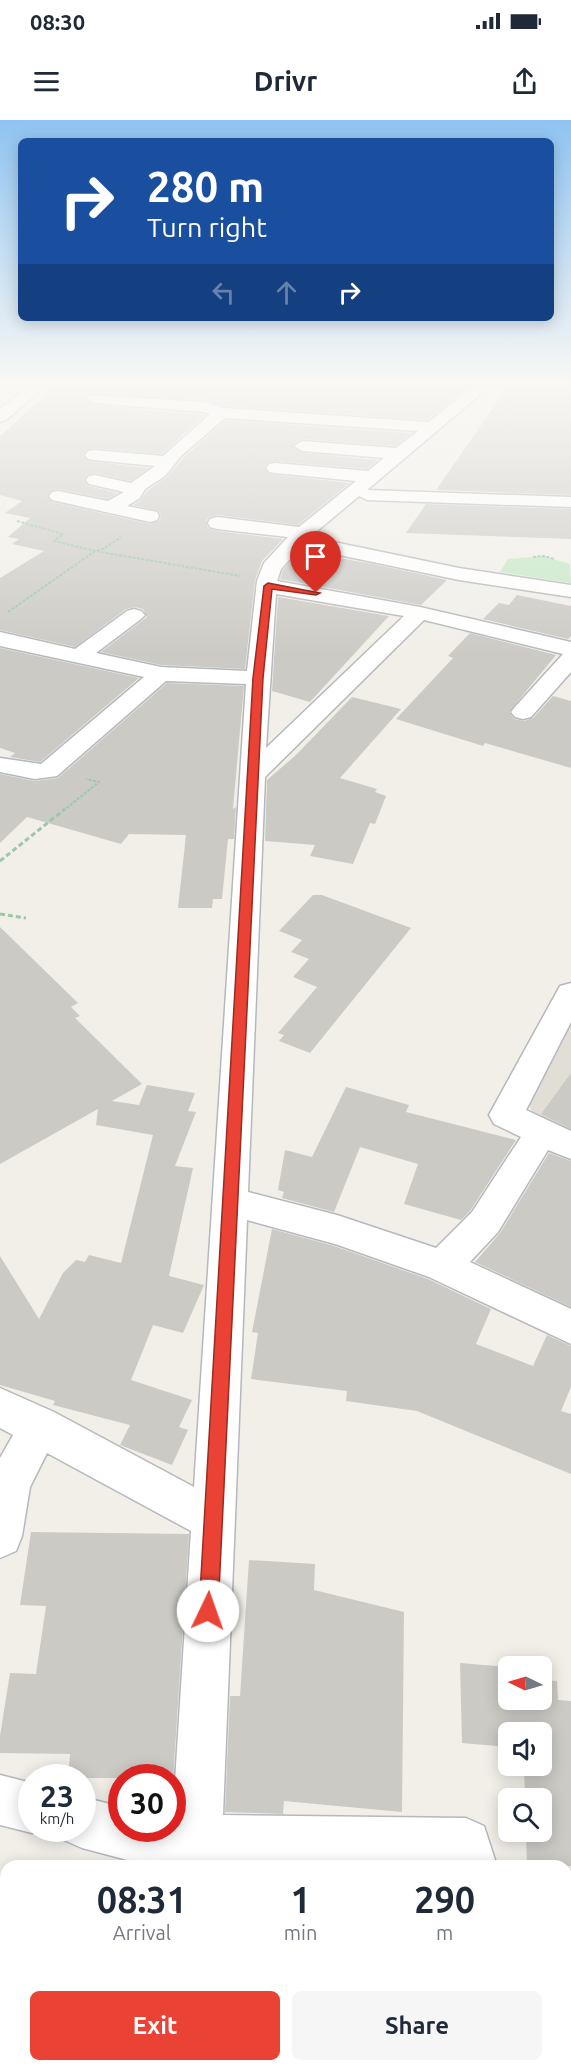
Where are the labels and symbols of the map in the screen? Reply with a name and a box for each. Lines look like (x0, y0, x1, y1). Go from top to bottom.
pin (290, 531, 341, 593)
position arrow (176, 1579, 240, 1643)
north arrow (498, 1656, 552, 1710)
speed limit sign: 30 (108, 1764, 186, 1842)

